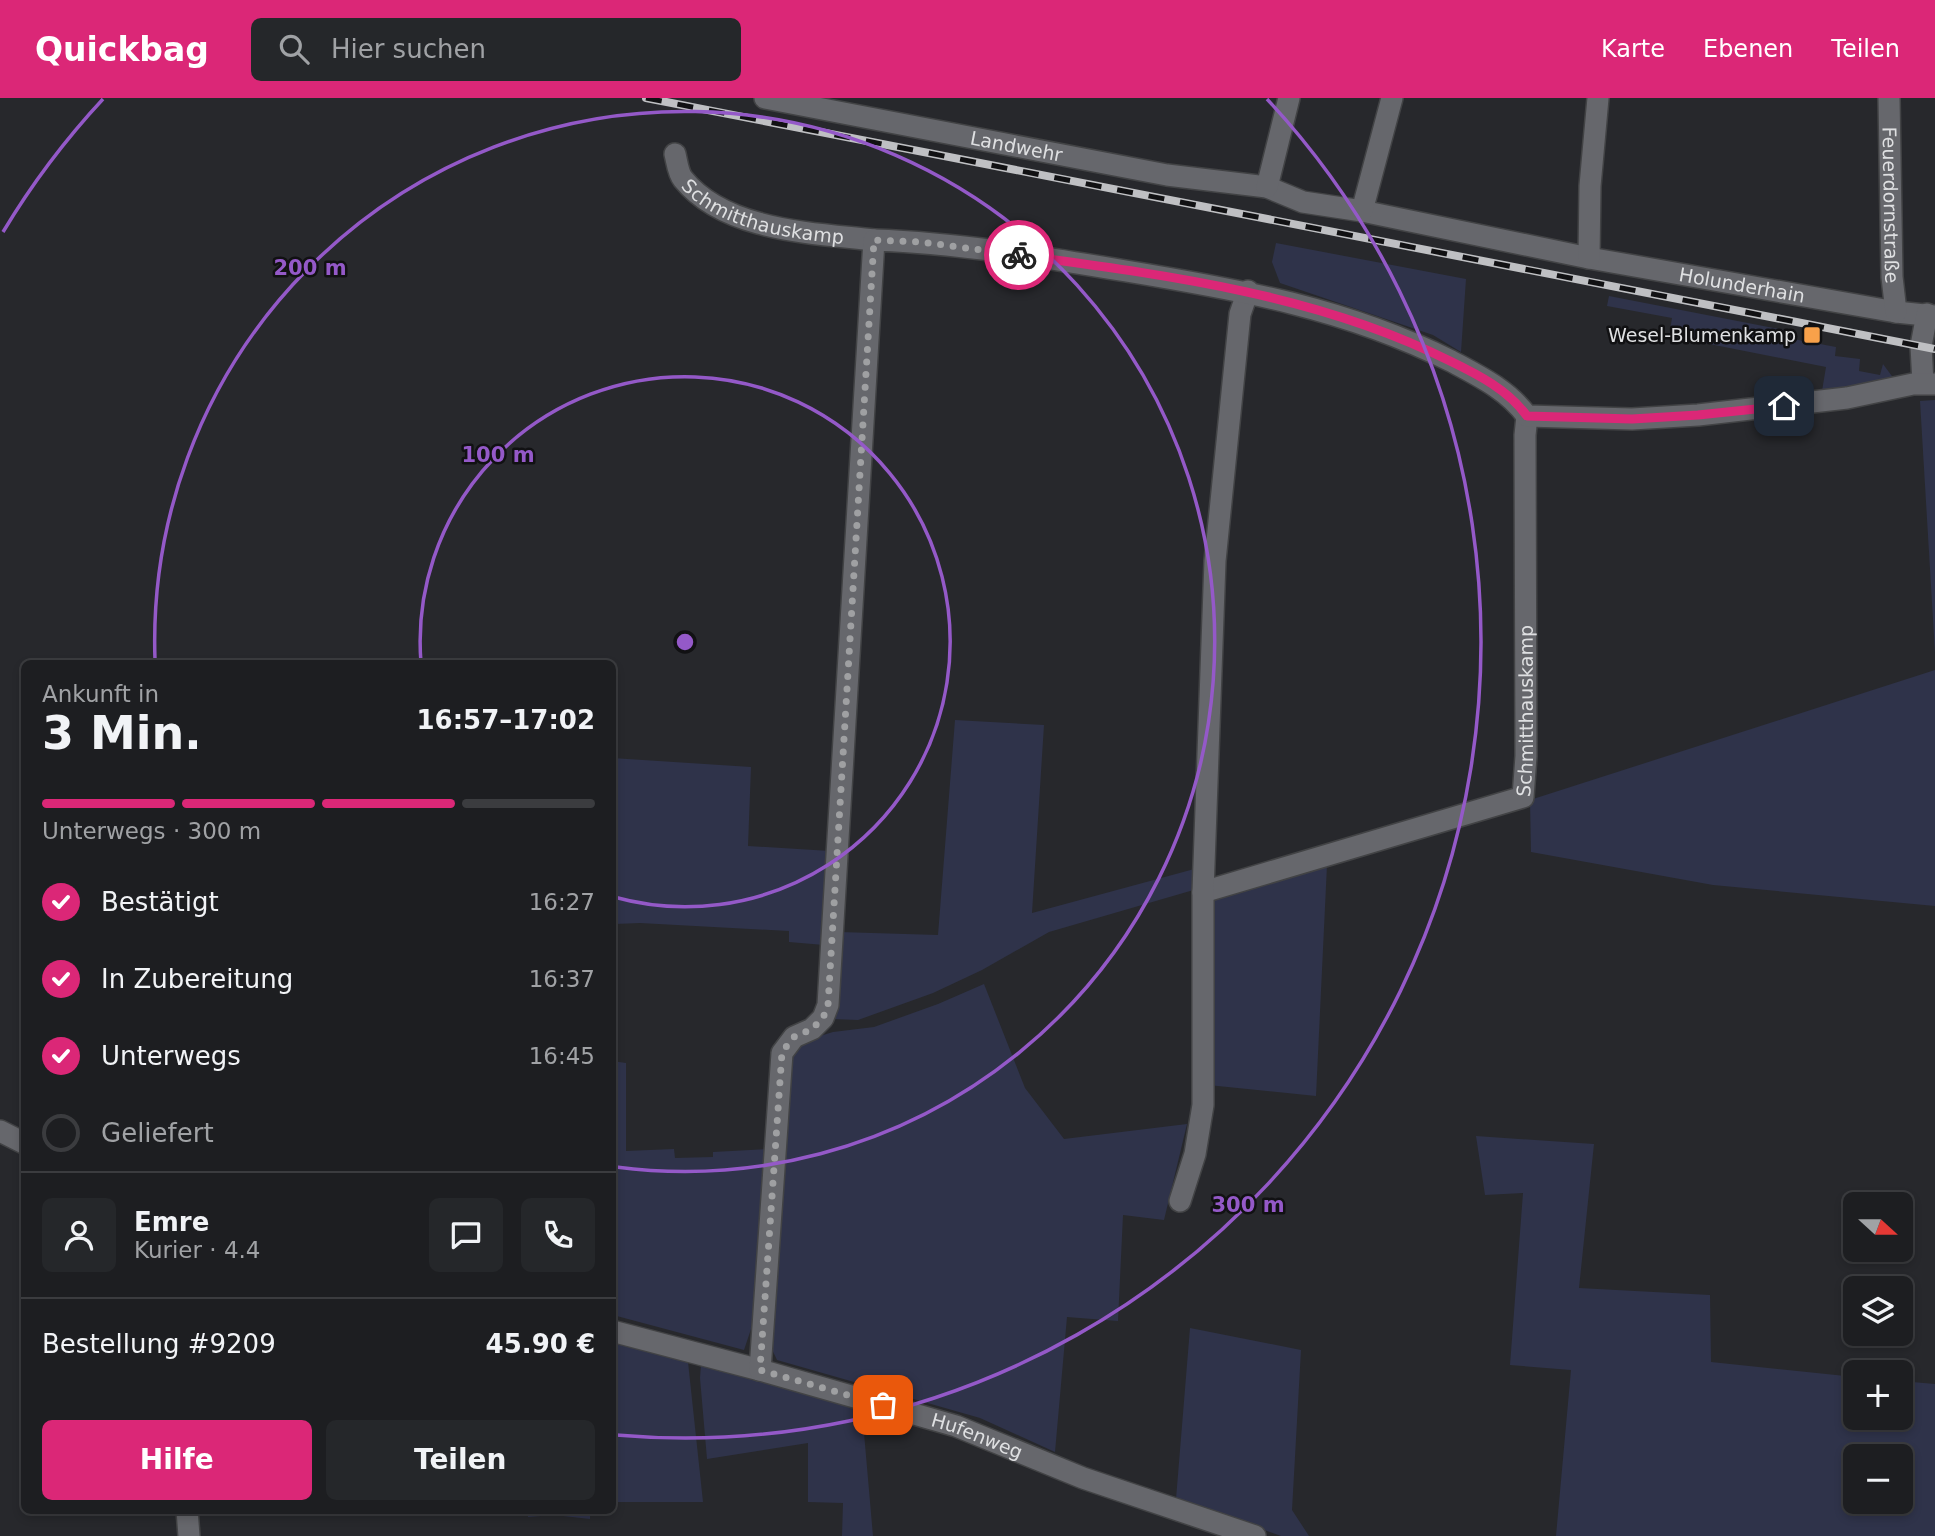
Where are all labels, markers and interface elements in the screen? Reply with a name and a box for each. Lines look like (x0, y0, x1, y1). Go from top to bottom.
search box (251, 18, 741, 81)
text: Quickbag (35, 30, 209, 69)
icon: search (275, 30, 313, 68)
text: Hier suchen (331, 34, 486, 64)
text: Karte (1601, 35, 1665, 63)
text: Ebenen (1703, 35, 1793, 63)
text: Teilen (1831, 35, 1900, 63)
street label: Landwehr (968, 127, 1065, 166)
street label: Feuerdornstraße (1878, 127, 1904, 284)
street label: Schmitthauskamp (677, 174, 845, 248)
courier (984, 220, 1054, 290)
icon: bike (1000, 236, 1038, 274)
text: 200 m (273, 256, 347, 280)
street label: Holunderhain (1677, 263, 1807, 307)
place label: Wesel-Blumenkamp (1608, 324, 1796, 346)
marker: Wesel-Blumenkamp (1802, 325, 1822, 345)
pin (1754, 376, 1814, 436)
icon: home (1765, 387, 1803, 425)
text: 100 m (461, 443, 535, 467)
street label: Schmitthauskamp (1512, 625, 1537, 798)
centre of rings (673, 630, 697, 654)
text: Ankunft in (42, 681, 159, 707)
text: 16:57–17:02 (416, 705, 595, 735)
text: 3 Min. (42, 706, 202, 760)
text: Unterwegs · 300 m (42, 818, 261, 844)
icon: check (42, 883, 80, 921)
text: Bestätigt (101, 887, 219, 917)
text: 16:27 (529, 889, 595, 915)
icon: check (42, 960, 80, 998)
text: In Zubereitung (101, 964, 293, 994)
text: 16:37 (529, 966, 595, 992)
icon: check (42, 1037, 80, 1075)
text: Unterwegs (101, 1041, 241, 1071)
text: 16:45 (529, 1043, 595, 1069)
text: Geliefert (101, 1118, 214, 1148)
north arrow (1843, 1192, 1913, 1262)
map controls (1843, 1192, 1913, 1514)
text: 300 m (1211, 1193, 1285, 1217)
button: person (42, 1198, 116, 1272)
button: chat (429, 1198, 503, 1272)
button: phone (521, 1198, 595, 1272)
text: Emre (134, 1207, 209, 1237)
text: Kurier · 4.4 (134, 1237, 260, 1263)
button: layers (1843, 1276, 1913, 1346)
text: Bestellung #9209 (42, 1329, 276, 1359)
text: 45.90 € (486, 1329, 595, 1359)
button: + (1843, 1360, 1913, 1430)
pin (853, 1375, 913, 1435)
icon: bag (864, 1386, 902, 1424)
street label: Hufenweg (929, 1409, 1026, 1463)
button: Hilfe (42, 1420, 312, 1500)
button: Teilen (326, 1420, 595, 1500)
button: − (1843, 1444, 1913, 1514)

